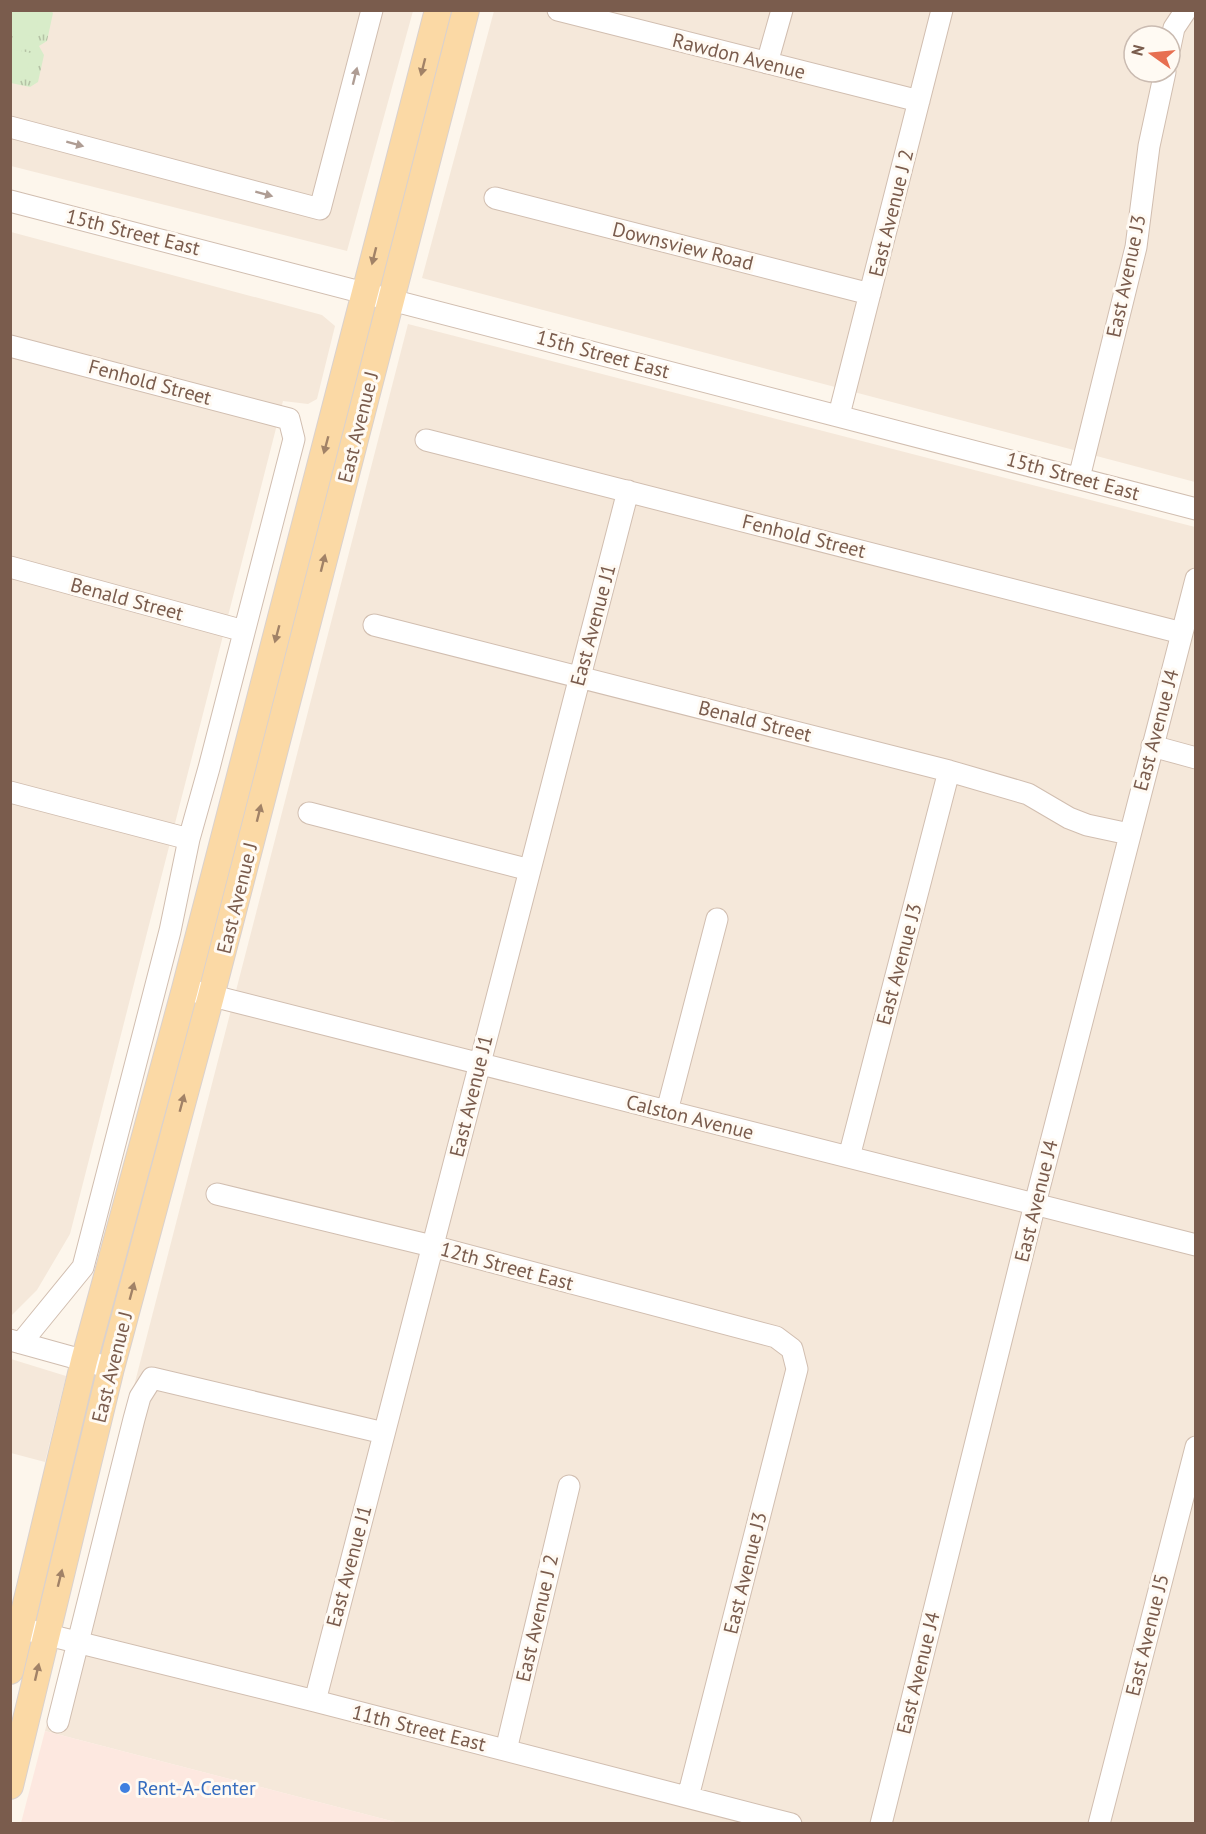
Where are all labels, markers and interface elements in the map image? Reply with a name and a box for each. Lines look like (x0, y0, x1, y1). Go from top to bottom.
north arrow (1122, 24, 1182, 84)
street label: Rawdon Avenue (670, 27, 808, 85)
text: N (1126, 42, 1149, 58)
one-way arrow (418, 58, 427, 76)
one-way arrow (350, 67, 360, 86)
one-way arrow (66, 140, 85, 150)
street label: East Avenue J 2 (863, 147, 919, 279)
one-way arrow (255, 190, 273, 199)
street label: 15th Street East (63, 203, 203, 261)
street label: East Avenue J3 (1100, 212, 1152, 340)
street label: Downsview Road (610, 216, 756, 276)
one-way arrow (369, 247, 379, 265)
street label: 15th Street East (533, 324, 673, 384)
street label: Fenhold Street (86, 353, 214, 411)
street label: East Avenue J (332, 368, 384, 486)
one-way arrow (320, 436, 330, 454)
street label: 15th Street East (1003, 446, 1143, 506)
street label: Fenhold Street (740, 508, 869, 564)
one-way arrow (319, 554, 329, 572)
street label: East Avenue J1 (564, 561, 622, 689)
street label: Benald Street (68, 571, 186, 627)
one-way arrow (272, 625, 281, 643)
street label: East Avenue J4 (1127, 666, 1185, 794)
street label: Benald Street (696, 694, 814, 748)
one-way arrow (254, 803, 264, 822)
street label: East Avenue J (211, 839, 263, 957)
street label: East Avenue J3 (870, 900, 928, 1028)
street label: East Avenue J1 (443, 1032, 499, 1160)
street label: Calston Avenue (623, 1089, 757, 1145)
one-way arrow (178, 1094, 188, 1112)
street label: East Avenue J4 (1008, 1137, 1064, 1265)
street label: 12th Street East (437, 1236, 577, 1296)
one-way arrow (128, 1282, 137, 1300)
street label: East Avenue J (86, 1308, 138, 1426)
street label: East Avenue J1 (320, 1502, 378, 1630)
street label: East Avenue J3 (717, 1509, 773, 1637)
street label: East Avenue J 2 (510, 1552, 564, 1684)
one-way arrow (55, 1569, 65, 1587)
street label: East Avenue J5 (1119, 1571, 1175, 1699)
street label: East Avenue J4 (890, 1609, 946, 1737)
one-way arrow (33, 1663, 43, 1681)
street label: 11th Street East (349, 1699, 489, 1757)
place label: Rent-A-Center (137, 1775, 256, 1801)
marker: Rent-A-Center (118, 1781, 132, 1795)

